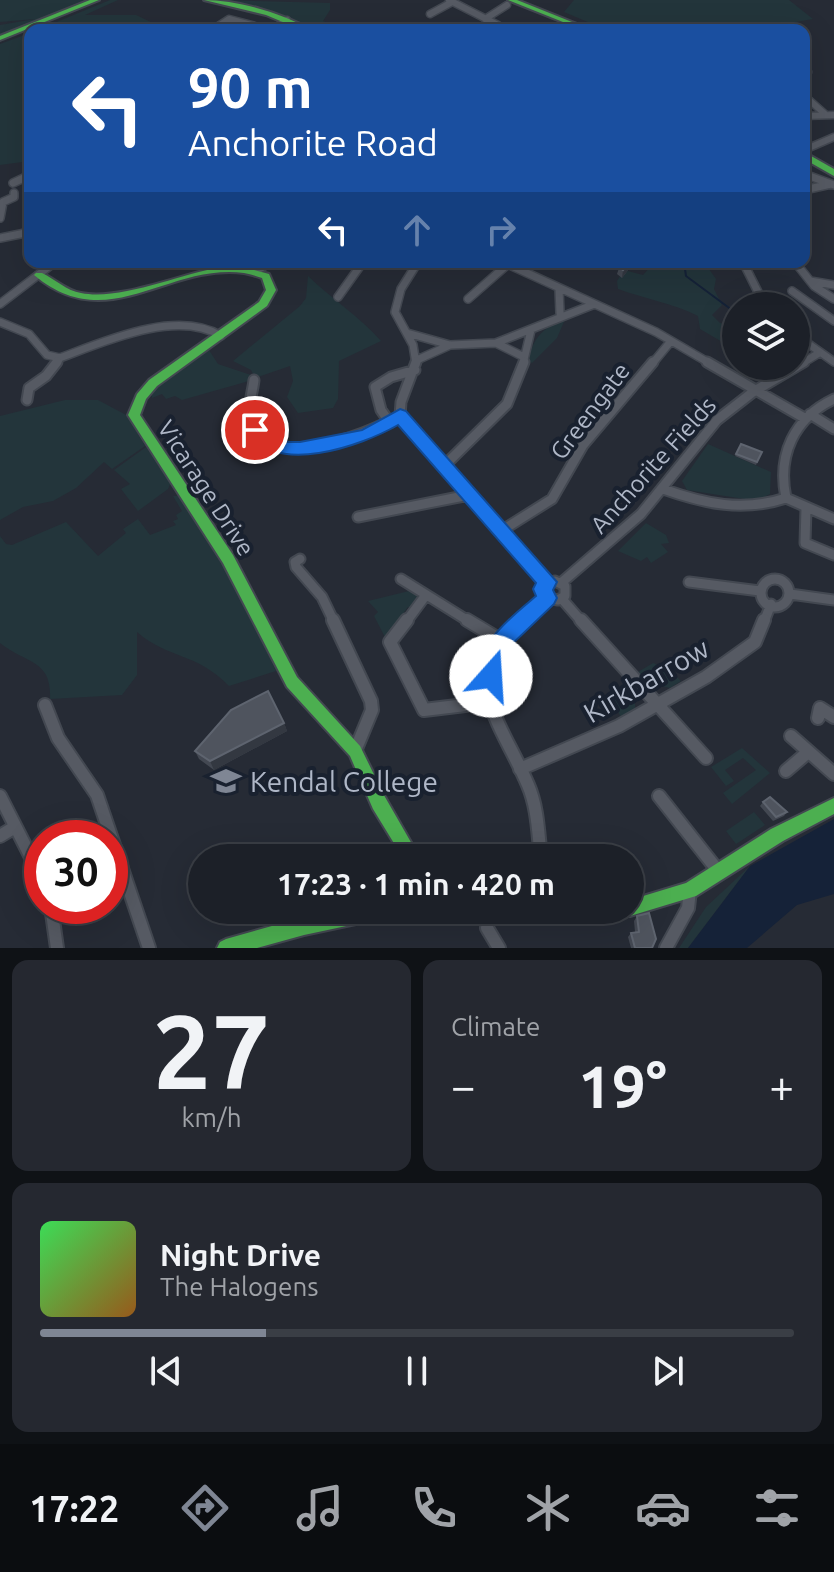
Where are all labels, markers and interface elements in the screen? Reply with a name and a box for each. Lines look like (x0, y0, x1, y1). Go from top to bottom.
icon: left (56, 56, 160, 160)
text: 90 m (188, 56, 313, 119)
text: Anchorite Road (188, 122, 438, 163)
icon: left (311, 208, 355, 252)
icon: ahead (395, 208, 439, 252)
icon: right (479, 208, 523, 252)
map controls (722, 292, 810, 380)
button: layers (722, 292, 810, 380)
street label: Greengate (545, 357, 635, 465)
street label: Anchorite Fields (585, 391, 721, 539)
pin (221, 396, 289, 464)
icon: arrive (233, 408, 277, 452)
street label: Vicarage Drive (152, 415, 260, 561)
street label: Kirkbarrow (578, 632, 714, 728)
position arrow (449, 634, 533, 718)
school or university icon: Kendal College (209, 764, 243, 798)
place label: Kendal College (250, 766, 438, 797)
speed limit sign: 30 (24, 820, 128, 924)
text: 17:23 · 1 min · 420 m (277, 867, 555, 901)
text: 27 (153, 992, 270, 1109)
text: Climate (451, 1012, 540, 1041)
text: 19° (578, 1052, 667, 1119)
text: − (451, 1061, 476, 1110)
text: + (769, 1061, 794, 1110)
text: km/h (181, 1103, 242, 1132)
text: Night Drive (160, 1238, 321, 1272)
text: The Halogens (160, 1272, 319, 1301)
icon: previous (144, 1349, 188, 1393)
icon: pause (395, 1349, 439, 1393)
icon: next (646, 1349, 690, 1393)
icon: directions (177, 1480, 233, 1536)
icon: music (292, 1480, 348, 1536)
icon: phone (406, 1480, 462, 1536)
icon: climate (520, 1480, 576, 1536)
icon: car (635, 1480, 691, 1536)
icon: filters (749, 1480, 805, 1536)
text: 17:22 (29, 1488, 119, 1529)

